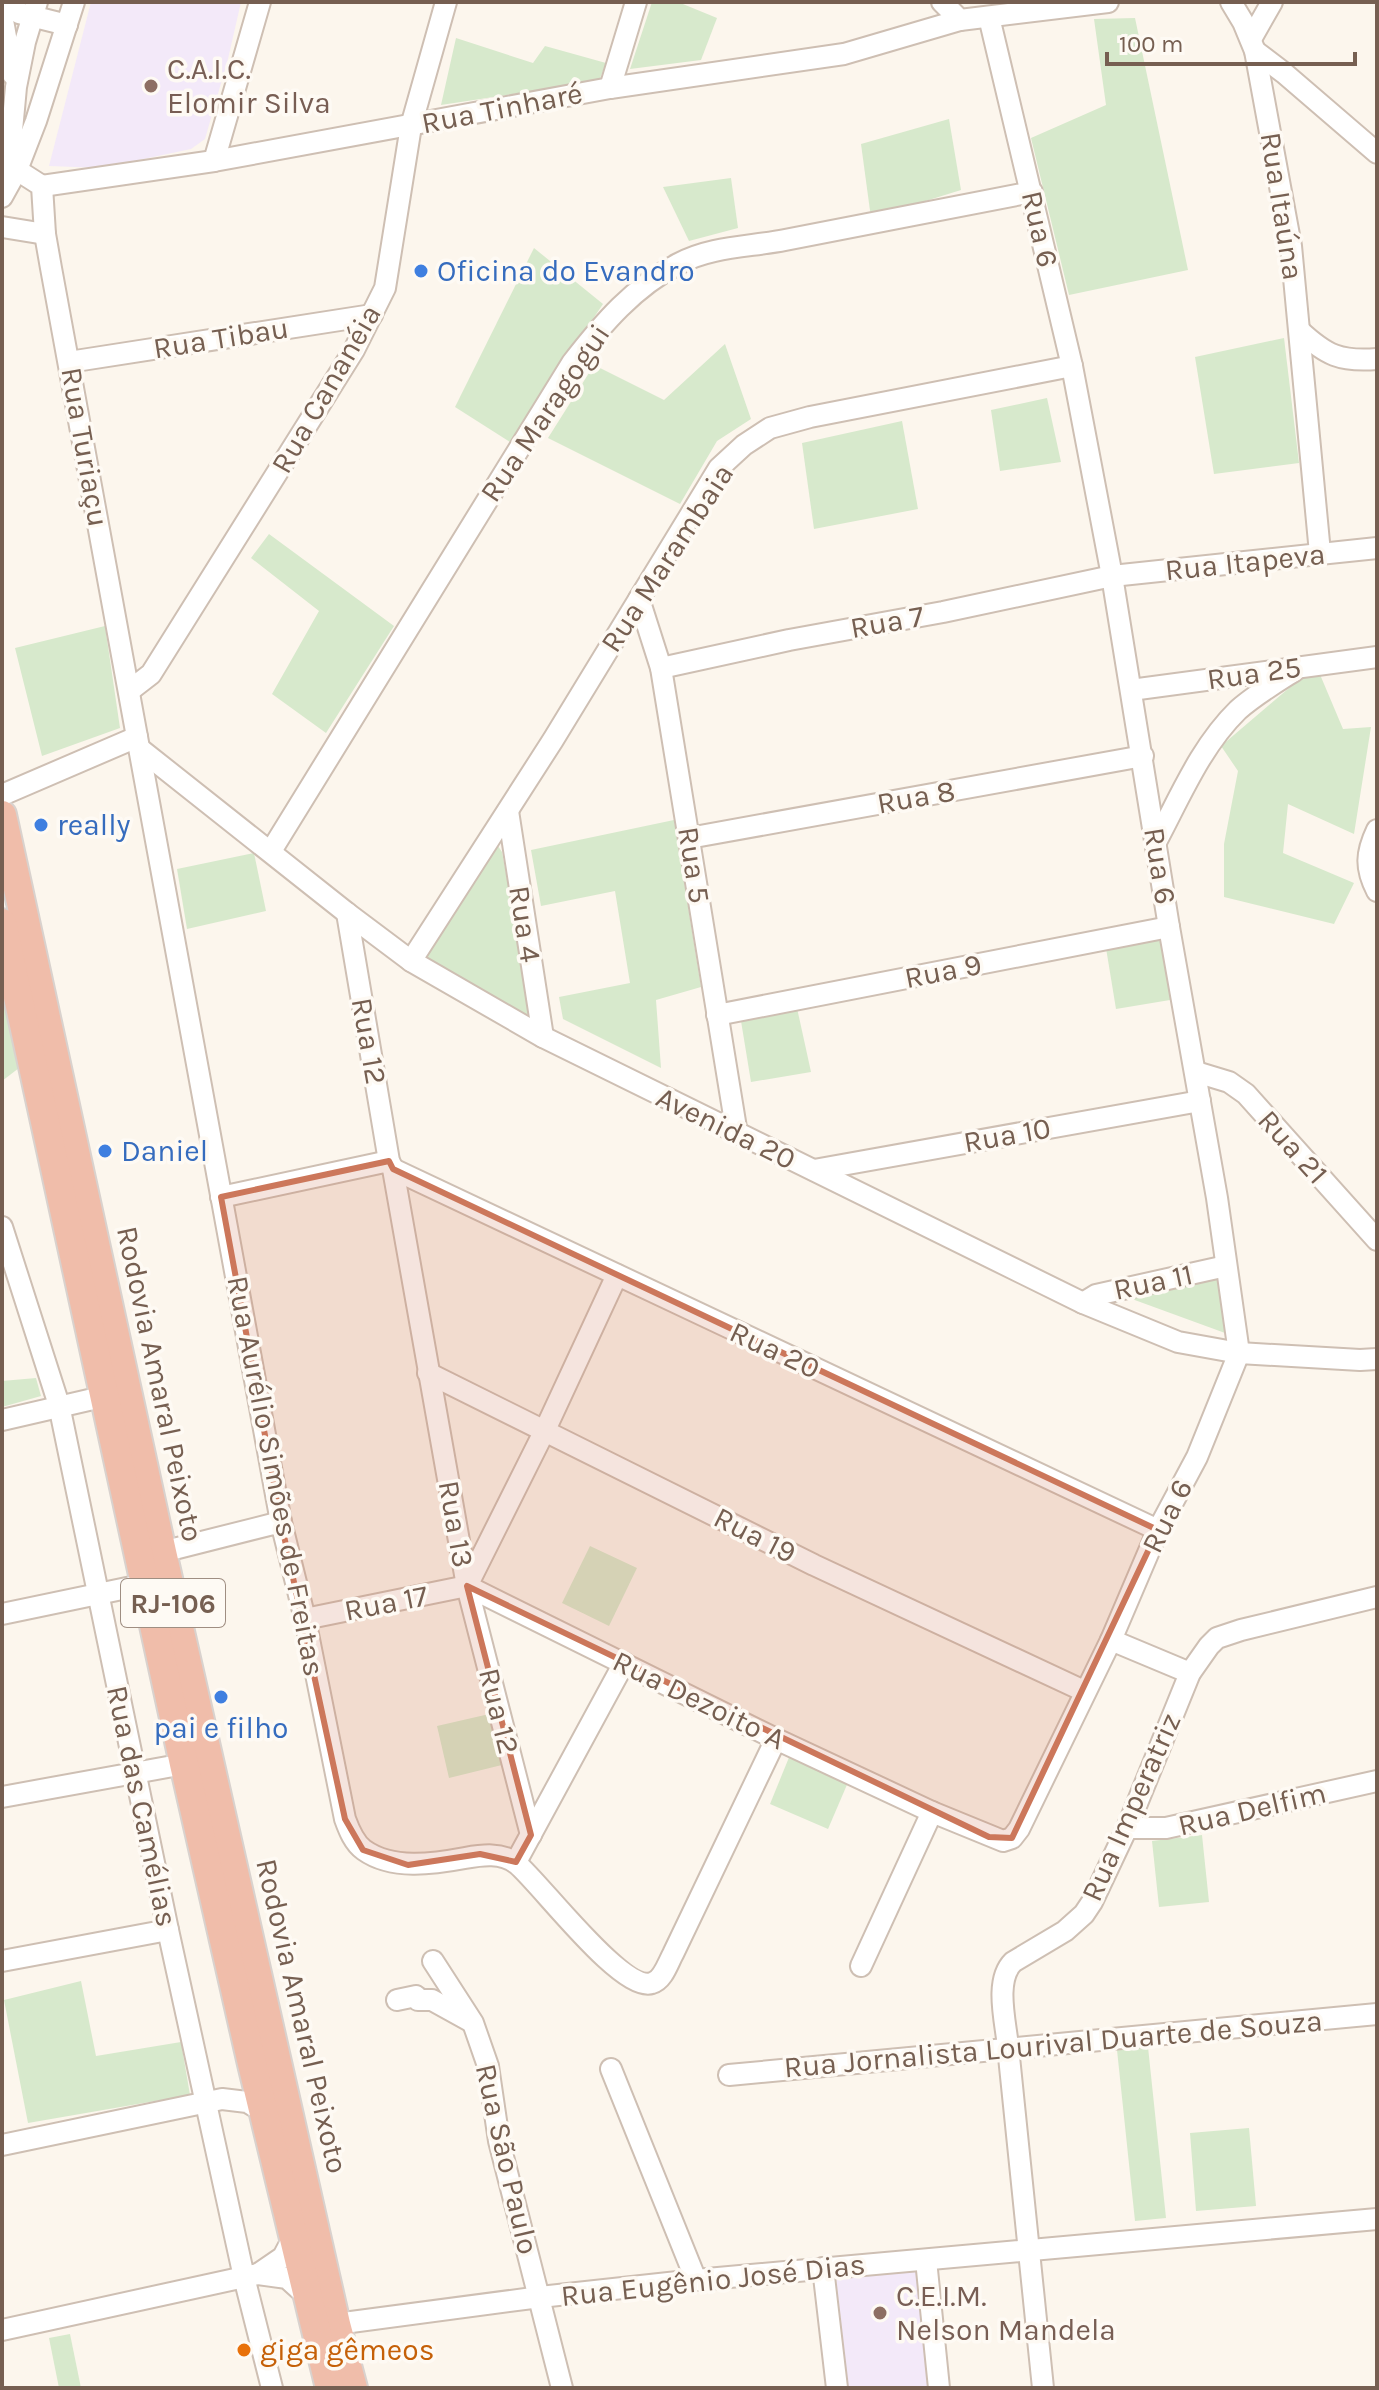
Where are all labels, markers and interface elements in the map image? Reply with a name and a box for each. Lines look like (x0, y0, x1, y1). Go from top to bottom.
scale bar (1107, 16, 1355, 66)
text: 100 m (1119, 30, 1184, 58)
place label: C.A.I.C. Elomir Silva (167, 51, 331, 121)
street label: Rua Tinharé (419, 75, 585, 141)
marker: C.A.I.C. Elomir Silva (142, 77, 160, 95)
street label: Rua Itaúna (1253, 130, 1311, 282)
street label: Rua 6 (1014, 187, 1066, 271)
place label: Oficina do Evandro (437, 253, 695, 289)
marker: Oficina do Evandro (412, 262, 430, 280)
street label: Rua Cananéia (263, 298, 389, 480)
street label: Rua Tibau (151, 310, 291, 366)
street label: Rua Maragogui (472, 317, 618, 509)
street label: Rua Turiaçu (53, 364, 117, 530)
street label: Rua Marambaia (593, 457, 741, 659)
street label: Rua Itapeva (1163, 536, 1327, 588)
street label: Rua 7 (847, 598, 927, 646)
street label: Rua 25 (1205, 649, 1303, 697)
street label: Rua 8 (874, 772, 958, 822)
place label: really (57, 807, 131, 843)
marker: really (32, 816, 50, 834)
street label: Rua 5 (670, 824, 718, 906)
street label: Rua 6 (1136, 825, 1184, 907)
street label: Rua 4 (501, 883, 549, 965)
street label: Rua 9 (901, 946, 985, 996)
street label: Rua 12 (344, 995, 394, 1087)
street label: Avenida 20 (650, 1079, 802, 1177)
street label: Rua 21 (1250, 1102, 1336, 1192)
street label: Rua 10 (961, 1110, 1053, 1160)
place label: Daniel (121, 1133, 208, 1169)
marker: Daniel (96, 1142, 114, 1160)
street label: Rodovia Amaral Peixoto (109, 1223, 211, 1545)
street label: Rua 11 (1110, 1256, 1196, 1308)
street label: Rua Aurélio Simões de Freitas (219, 1273, 333, 1679)
street label: Rua 20 (724, 1314, 826, 1386)
street label: Rua 6 (1134, 1473, 1200, 1559)
street label: Rua 13 (431, 1478, 481, 1570)
street label: Rua 19 (708, 1499, 802, 1571)
street label: Rua 17 (341, 1577, 431, 1629)
road number: RJ-106 (121, 1579, 225, 1627)
street label: Rua Dezoito A (607, 1643, 791, 1757)
street label: Rua 12 (471, 1664, 527, 1758)
street label: Rua das Camélias (99, 1682, 185, 1930)
marker: pai e filho (212, 1688, 230, 1706)
street label: Rua Imperatriz (1073, 1707, 1189, 1907)
place label: pai e filho (154, 1710, 288, 1746)
street label: Rua Delfim (1174, 1774, 1330, 1844)
street label: Rodovia Amaral Peixoto (248, 1855, 356, 2177)
street label: Rua Jornalista Lourival Duarte de Souza (782, 2003, 1324, 2085)
street label: Rua São Paulo (468, 2060, 546, 2258)
street label: Rua Eugênio José Dias (559, 2246, 867, 2314)
place label: C.E.I.M. Nelson Mandela (896, 2278, 1116, 2348)
marker: C.E.I.M. Nelson Mandela (871, 2304, 889, 2322)
place label: giga gêmeos (260, 2332, 434, 2368)
marker: giga gêmeos (235, 2341, 253, 2359)

